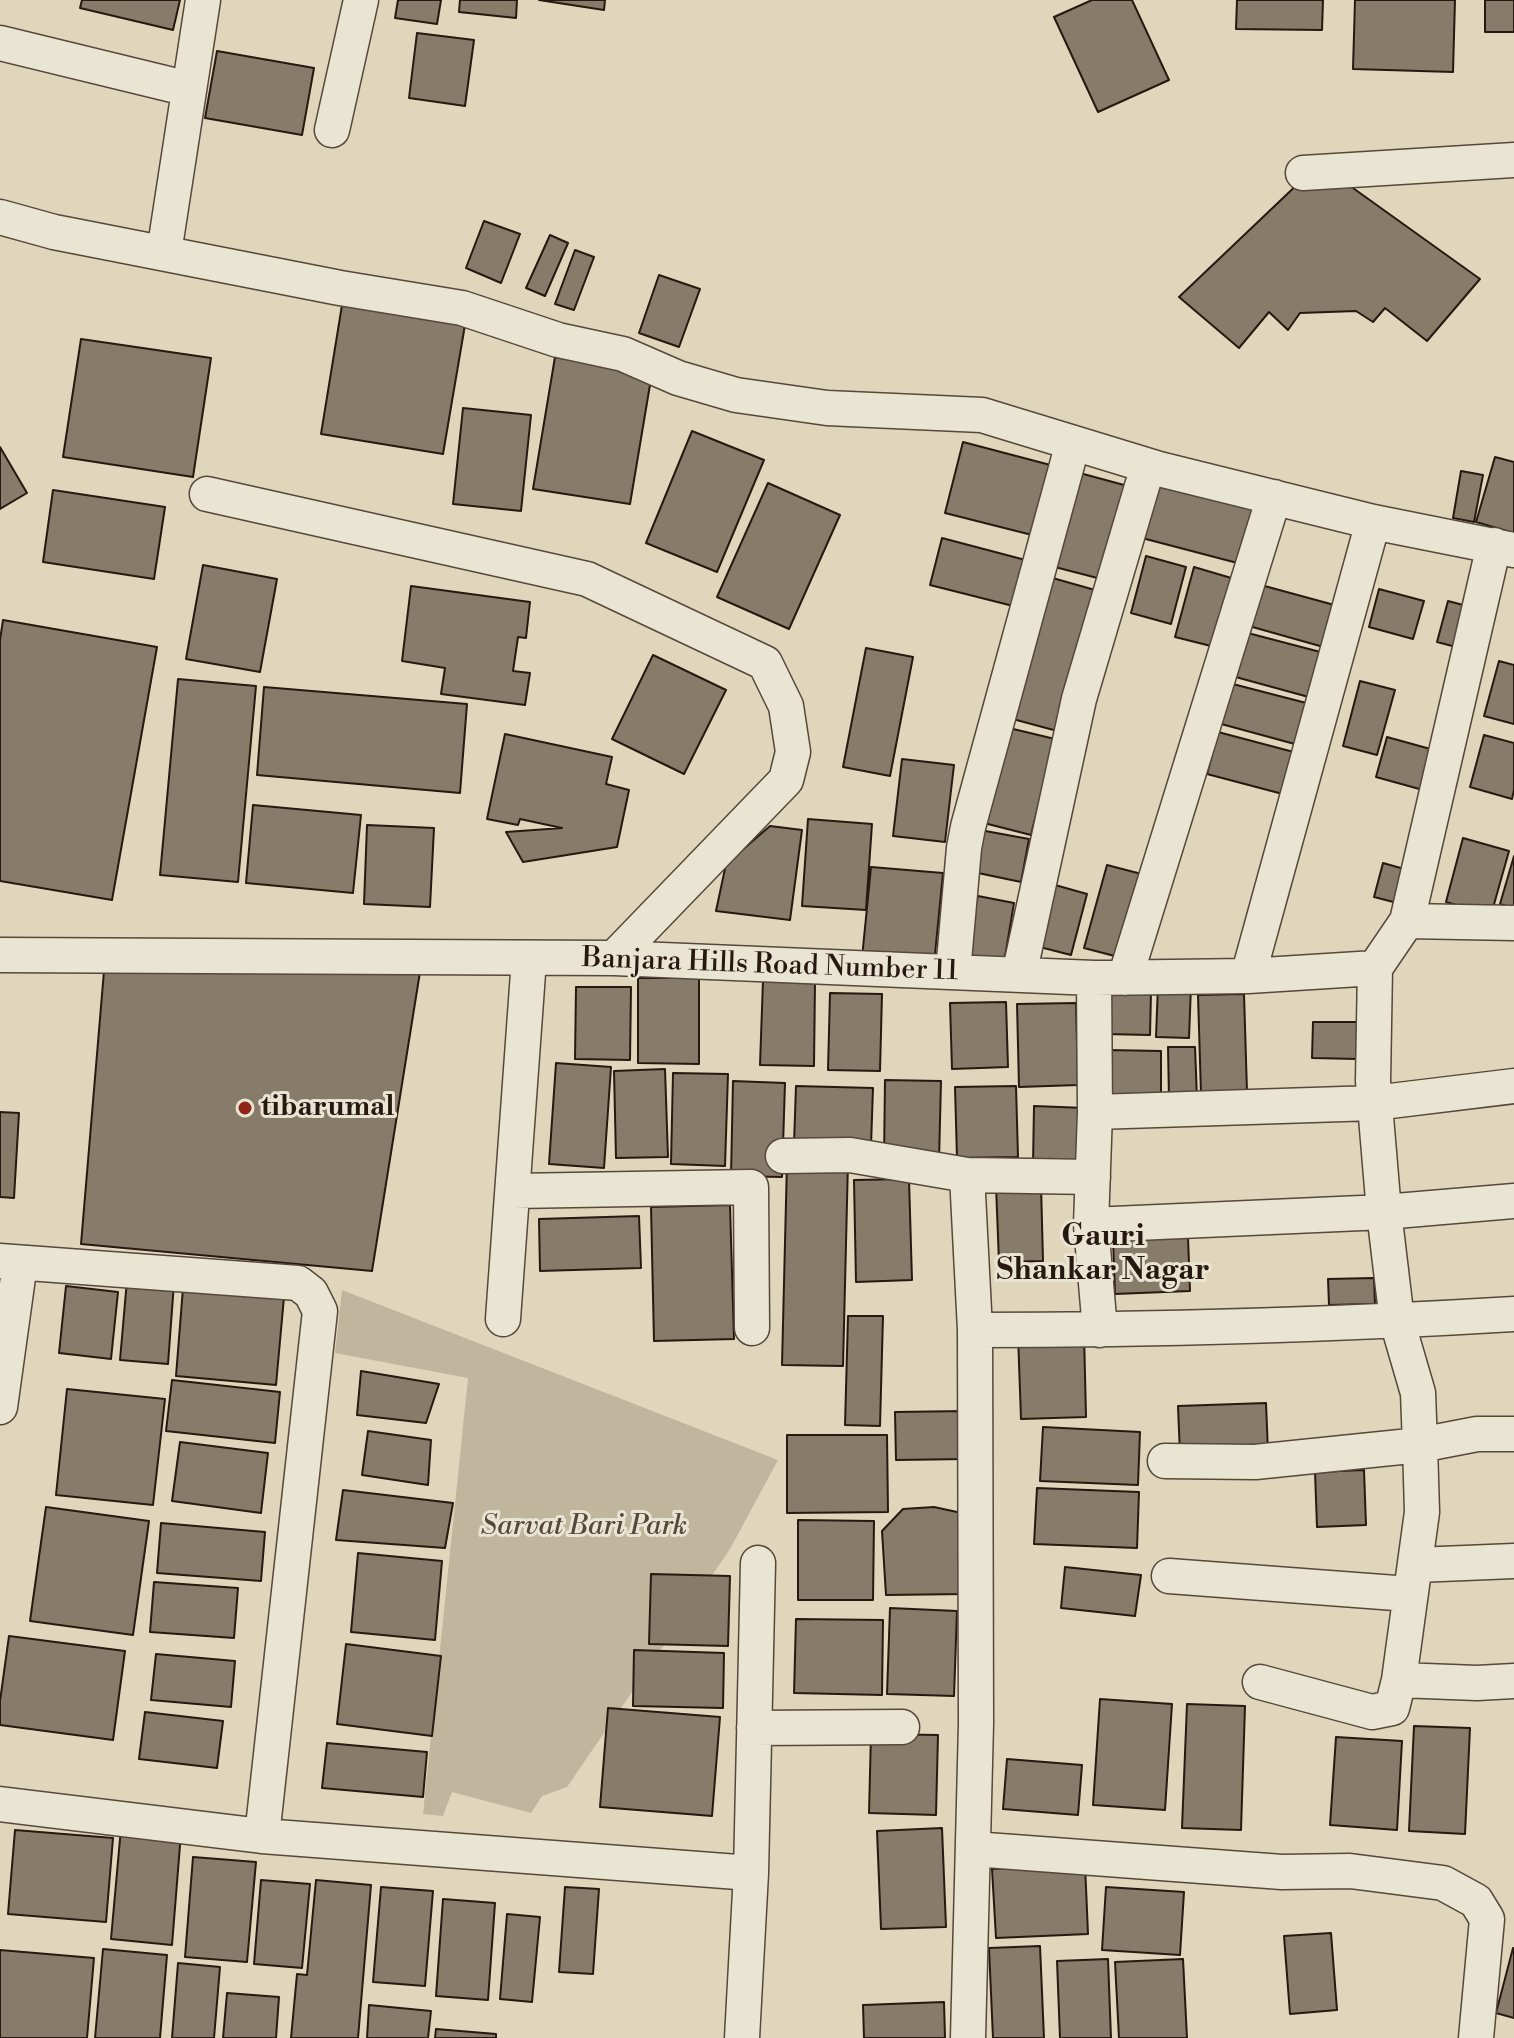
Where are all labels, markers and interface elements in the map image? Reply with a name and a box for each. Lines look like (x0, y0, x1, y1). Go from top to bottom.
street label: Banjara Hills Road Number 11 (581, 943, 959, 989)
place label: tibarumal (261, 1091, 394, 1125)
marker: tibarumal (236, 1099, 254, 1117)
district label: Gauri Shankar Nagar (996, 1220, 1210, 1290)
park label: Sarvat Bari Park (481, 1510, 687, 1544)

